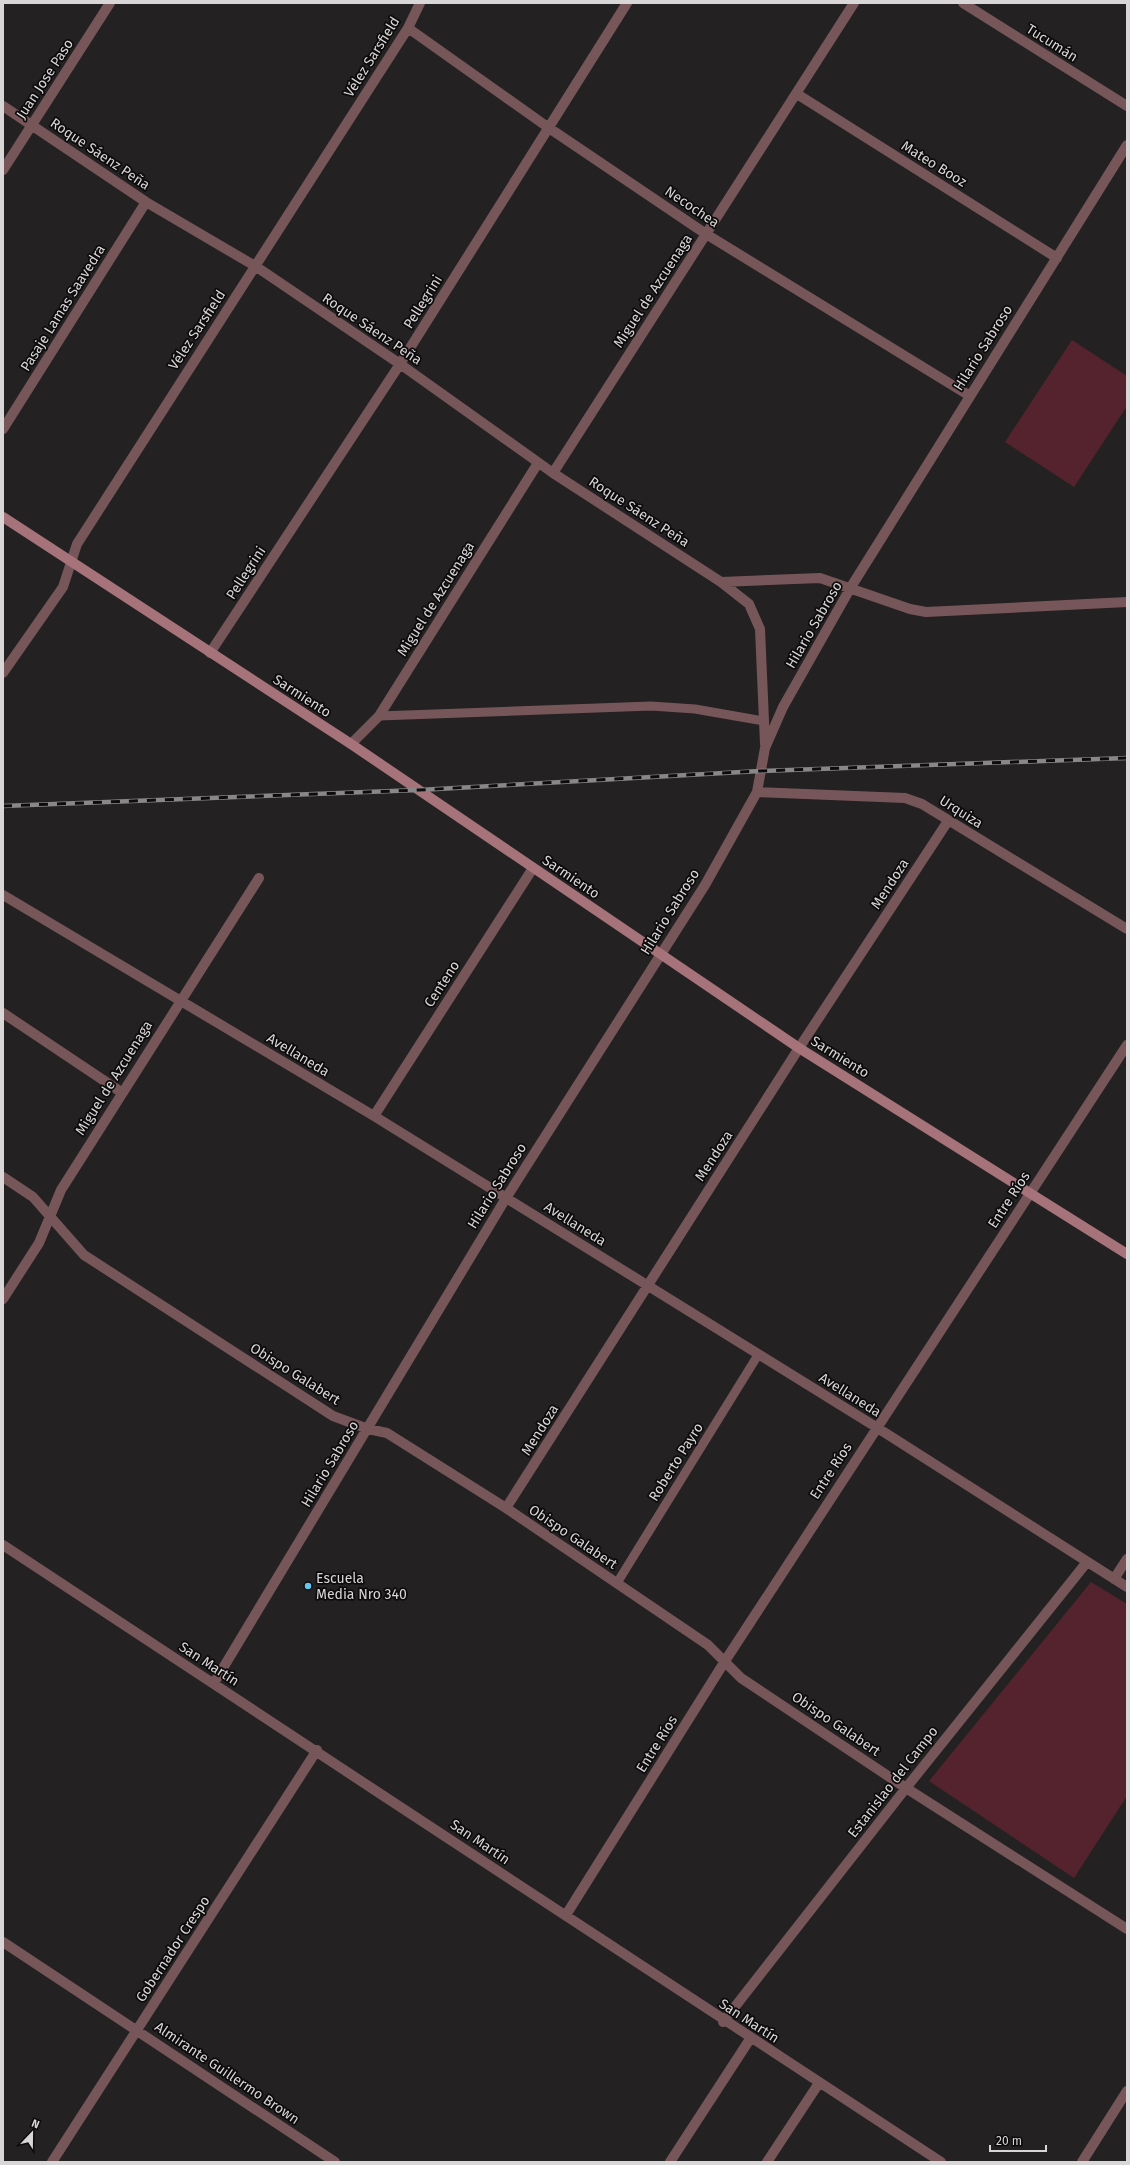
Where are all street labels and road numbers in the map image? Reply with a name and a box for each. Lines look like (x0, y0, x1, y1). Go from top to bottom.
street label: Vélez Sarsfield (341, 14, 403, 100)
street label: Tucumán (1023, 21, 1081, 65)
street label: Juan Jose Paso (13, 36, 77, 122)
street label: Roque Sáenz Peña (47, 114, 153, 194)
street label: Mateo Booz (898, 137, 970, 191)
street label: Necochea (662, 183, 722, 231)
street label: Miguel de Azcuenaga (610, 231, 696, 351)
street label: Pasaje Lamas Saavedra (17, 242, 109, 374)
street label: Pellegrini (400, 272, 446, 332)
street label: Vélez Sarsfield (165, 287, 229, 373)
street label: Roque Sáenz Peña (319, 289, 425, 369)
street label: Hilario Sabroso (950, 302, 1016, 394)
street label: Roque Sáenz Peña (586, 473, 692, 551)
street label: Miguel de Azcuenaga (394, 539, 478, 659)
street label: Pellegrini (223, 543, 269, 603)
street label: Hilario Sabroso (782, 578, 846, 672)
street label: Sarmiento (270, 671, 334, 721)
street label: Urquiza (936, 792, 986, 832)
street label: Sarmiento (539, 852, 603, 902)
street label: Mendoza (867, 856, 913, 912)
street label: Hilario Sabroso (637, 866, 703, 958)
street label: Centeno (421, 957, 463, 1011)
street label: Miguel de Azcuenaga (72, 1018, 156, 1138)
street label: Avellaneda (264, 1030, 332, 1080)
street label: Sarmiento (808, 1032, 872, 1082)
street label: Mendoza (691, 1128, 737, 1184)
street label: Hilario Sabroso (464, 1140, 530, 1232)
street label: Entre Ríos (984, 1168, 1034, 1231)
street label: Avellaneda (541, 1198, 609, 1250)
street label: Obispo Galabert (247, 1339, 344, 1409)
street label: Avellaneda (816, 1369, 884, 1421)
street label: Mendoza (518, 1401, 562, 1459)
street label: Hilario Sabroso (298, 1418, 362, 1510)
street label: Roberto Payro (645, 1420, 707, 1504)
street label: Entre Ríos (806, 1439, 856, 1502)
street label: Obispo Galabert (526, 1501, 621, 1573)
street label: San Martín (176, 1638, 242, 1690)
street label: Obispo Galabert (789, 1688, 884, 1760)
street label: Entre Ríos (633, 1712, 681, 1776)
street label: Estanislao del Campo (844, 1723, 942, 1841)
street label: San Martín (447, 1816, 513, 1868)
street label: Gobernador Crespo (132, 1893, 214, 2005)
street label: San Martín (716, 1995, 782, 2047)
street label: Almirante Guillermo Brown (151, 2018, 303, 2128)

